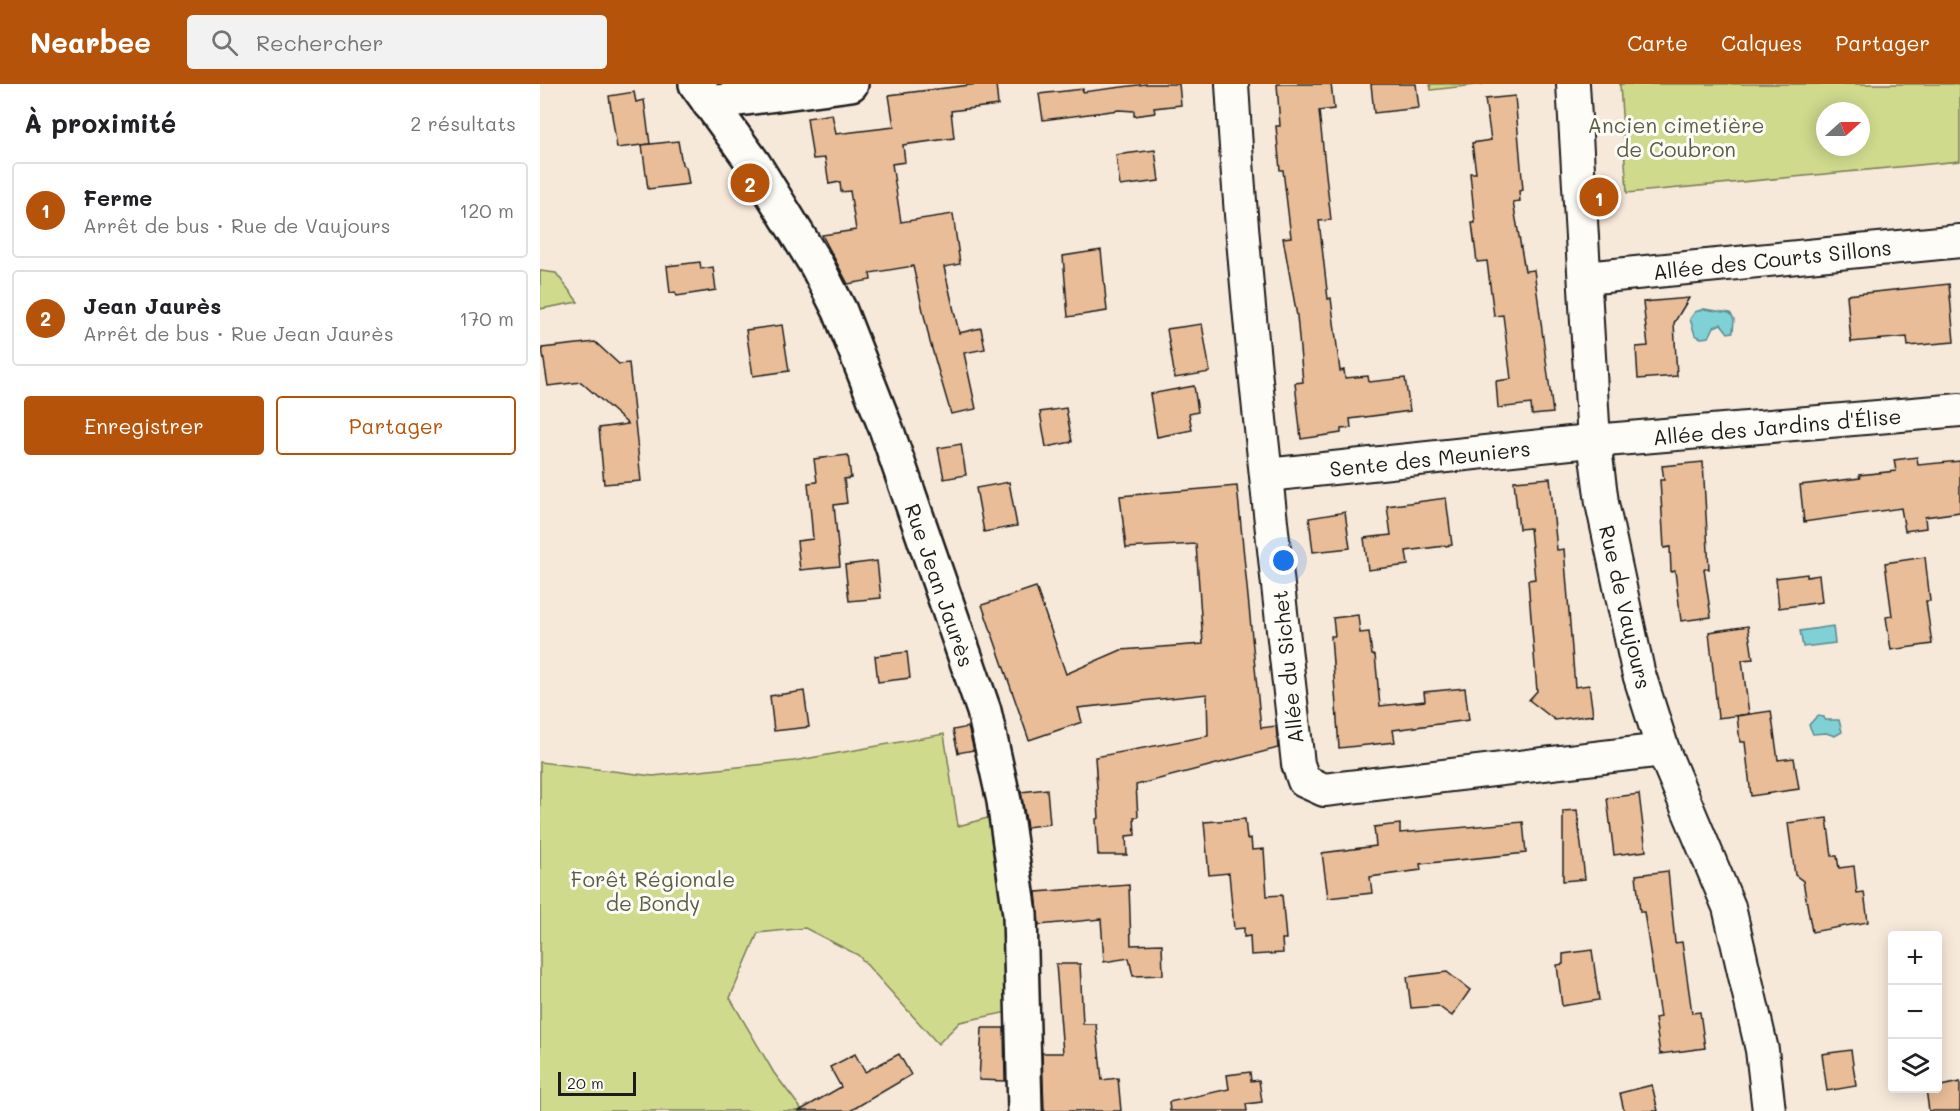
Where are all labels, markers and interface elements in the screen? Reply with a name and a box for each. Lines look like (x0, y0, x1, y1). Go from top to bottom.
search box (187, 15, 607, 69)
text: Nearbee (30, 24, 151, 60)
icon: search (208, 26, 241, 59)
text: Rechercher (256, 28, 384, 57)
text: Carte (1627, 29, 1688, 56)
text: Calques (1721, 29, 1803, 56)
text: Partager (1836, 29, 1930, 56)
north arrow (1816, 102, 1870, 156)
text: À proximité (24, 106, 176, 140)
text: 2 résultats (410, 110, 516, 136)
park label: Ancien cimetière de Coubron (1587, 111, 1765, 162)
pin: 2 (730, 160, 770, 206)
pin: 1 (1580, 174, 1618, 220)
text: Ferme (83, 183, 152, 212)
text: 1 (41, 197, 50, 223)
text: 120 m (459, 197, 514, 223)
text: Arrêt de bus · Rue de Vaujours (83, 212, 390, 238)
street label: Allée des Courts Sillons (1651, 233, 1893, 285)
text: Jean Jaurès (83, 291, 221, 320)
text: 2 (40, 305, 51, 331)
text: 170 m (459, 305, 514, 331)
text: Arrêt de bus · Rue Jean Jaurès (83, 320, 394, 346)
button: Enregistrer (24, 396, 264, 455)
button: Partager (276, 396, 516, 455)
street label: Allée des Jardins d'Élise (1652, 402, 1902, 450)
street label: Sente des Meuniers (1328, 434, 1532, 482)
street label: Rue Jean Jaurès (899, 500, 981, 670)
street label: Rue de Vaujours (1594, 522, 1658, 692)
your location (1269, 546, 1298, 575)
street label: Allée du Sichet (1266, 589, 1308, 745)
park label: Forêt Régionale de Bondy (571, 865, 735, 916)
map controls (1888, 931, 1942, 1093)
button: + (1888, 931, 1942, 985)
button: − (1888, 985, 1942, 1039)
button: layers (1888, 1039, 1942, 1093)
scale bar (558, 1069, 636, 1096)
text: 20 m (567, 1072, 604, 1093)

